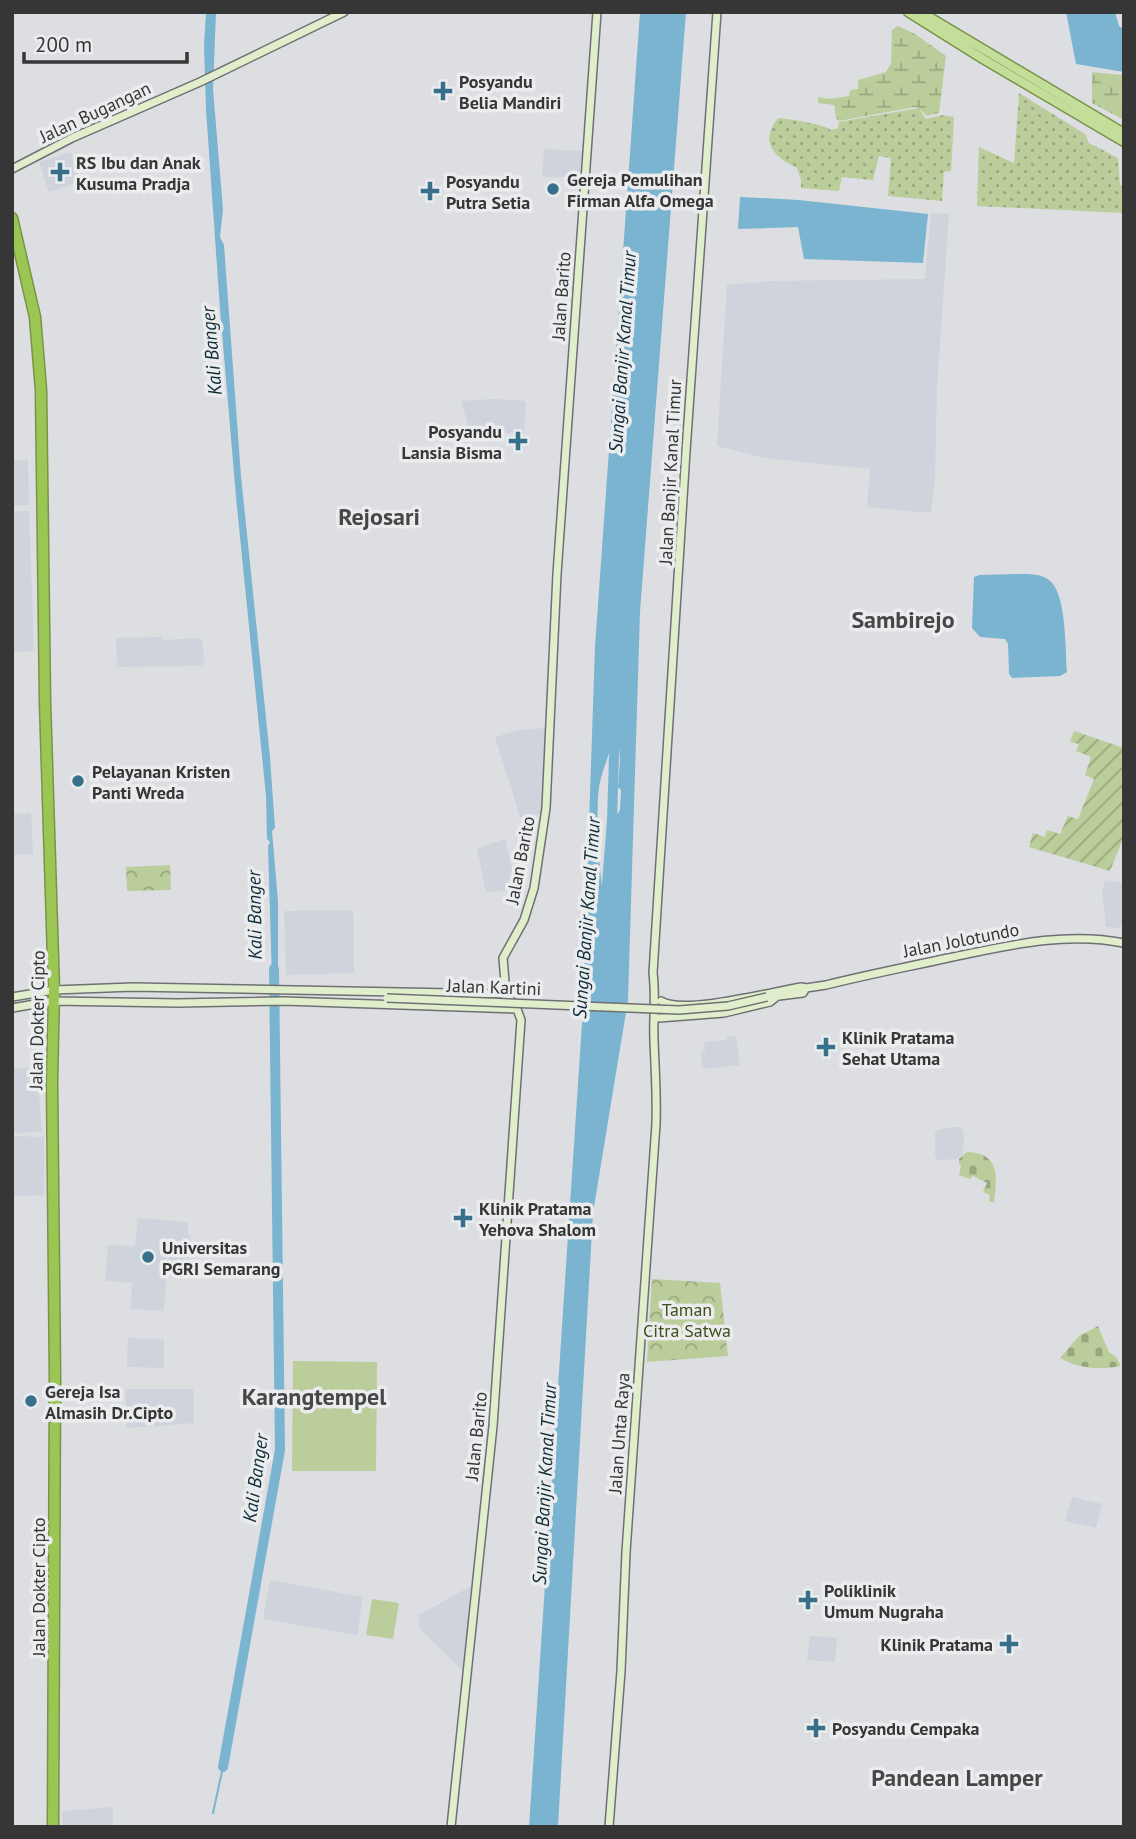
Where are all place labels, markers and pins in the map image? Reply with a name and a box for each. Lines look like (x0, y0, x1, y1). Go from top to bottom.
place label: Posyandu Belia Mandiri (459, 70, 561, 114)
marker: Posyandu Belia Mandiri (433, 81, 453, 101)
place label: RS Ibu dan Anak Kusuma Pradja (76, 151, 201, 195)
marker: RS Ibu dan Anak Kusuma Pradja (50, 162, 70, 182)
place label: Gereja Pemulihan Firman Alfa Omega (567, 168, 714, 212)
place label: Posyandu Putra Setia (446, 170, 530, 214)
marker: Posyandu Putra Setia (420, 181, 440, 201)
marker: Gereja Pemulihan Firman Alfa Omega (545, 181, 561, 197)
place label: Posyandu Lansia Bisma (402, 420, 502, 464)
marker: Posyandu Lansia Bisma (508, 431, 528, 451)
place label: Pelayanan Kristen Panti Wreda (92, 760, 230, 804)
marker: Pelayanan Kristen Panti Wreda (70, 773, 86, 789)
place label: Klinik Pratama Sehat Utama (842, 1026, 955, 1070)
marker: Klinik Pratama Sehat Utama (816, 1037, 836, 1057)
place label: Klinik Pratama Yehova Shalom (478, 1197, 596, 1241)
marker: Klinik Pratama Yehova Shalom (453, 1208, 473, 1228)
place label: Universitas PGRI Semarang (162, 1236, 280, 1280)
marker: Universitas PGRI Semarang (140, 1249, 156, 1265)
place label: Gereja Isa Almasih Dr.Cipto (45, 1380, 174, 1424)
marker: Gereja Isa Almasih Dr.Cipto (23, 1393, 39, 1409)
place label: Poliklinik Umum Nugraha (824, 1579, 944, 1623)
marker: Poliklinik Umum Nugraha (798, 1590, 818, 1610)
place label: Klinik Pratama (881, 1633, 993, 1656)
marker: Klinik Pratama (999, 1634, 1019, 1654)
place label: Posyandu Cempaka (832, 1717, 979, 1740)
marker: Posyandu Cempaka (806, 1718, 826, 1738)

